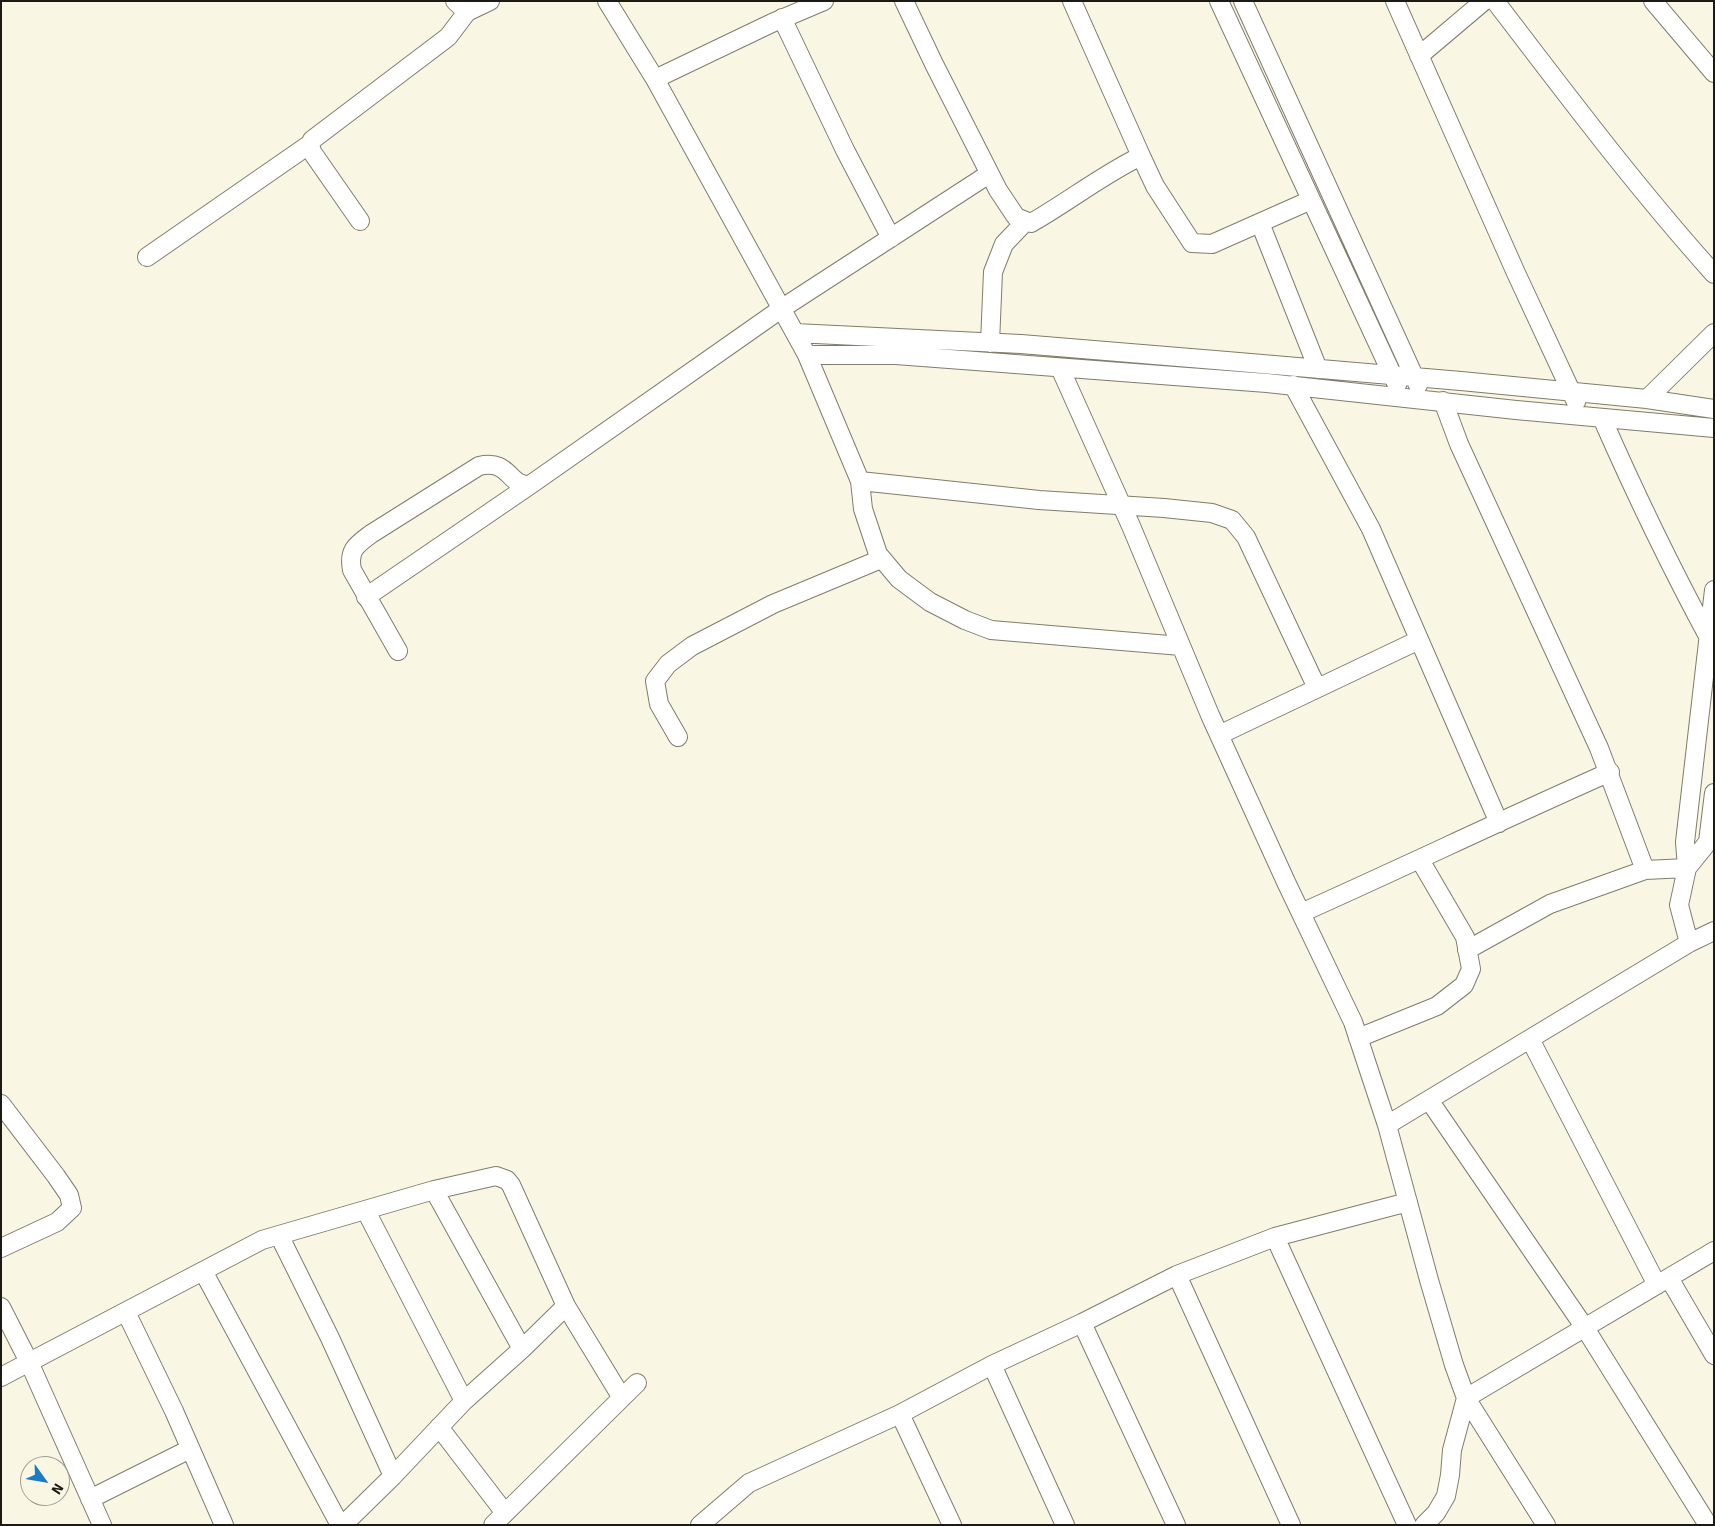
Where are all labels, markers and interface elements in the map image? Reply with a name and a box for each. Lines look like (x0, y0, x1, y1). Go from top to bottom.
north arrow (20, 1456, 70, 1506)
text: N (48, 1480, 67, 1497)

